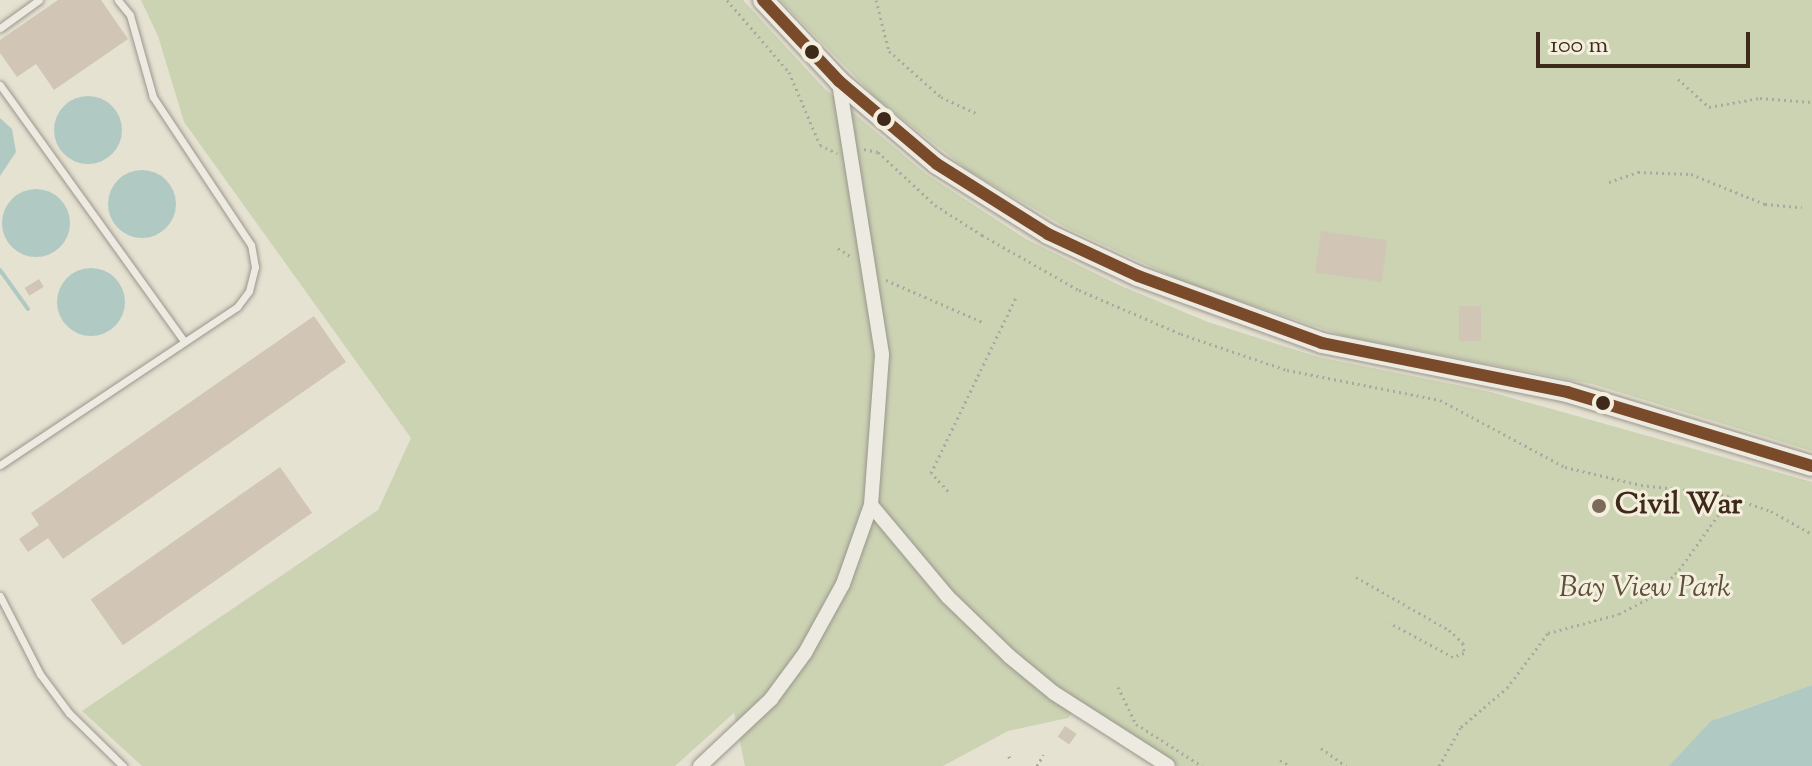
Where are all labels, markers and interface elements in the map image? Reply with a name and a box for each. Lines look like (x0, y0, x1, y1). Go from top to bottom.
scale bar (1540, 16, 1754, 66)
text: 100 m (1550, 29, 1608, 63)
unlabelled marker (804, 44, 820, 60)
unlabelled marker (876, 111, 892, 127)
unlabelled marker (1595, 395, 1611, 411)
place label: Civil War (1615, 488, 1742, 524)
marker: Civil War (1590, 497, 1608, 515)
park label: Bay View Park (1559, 571, 1731, 607)

